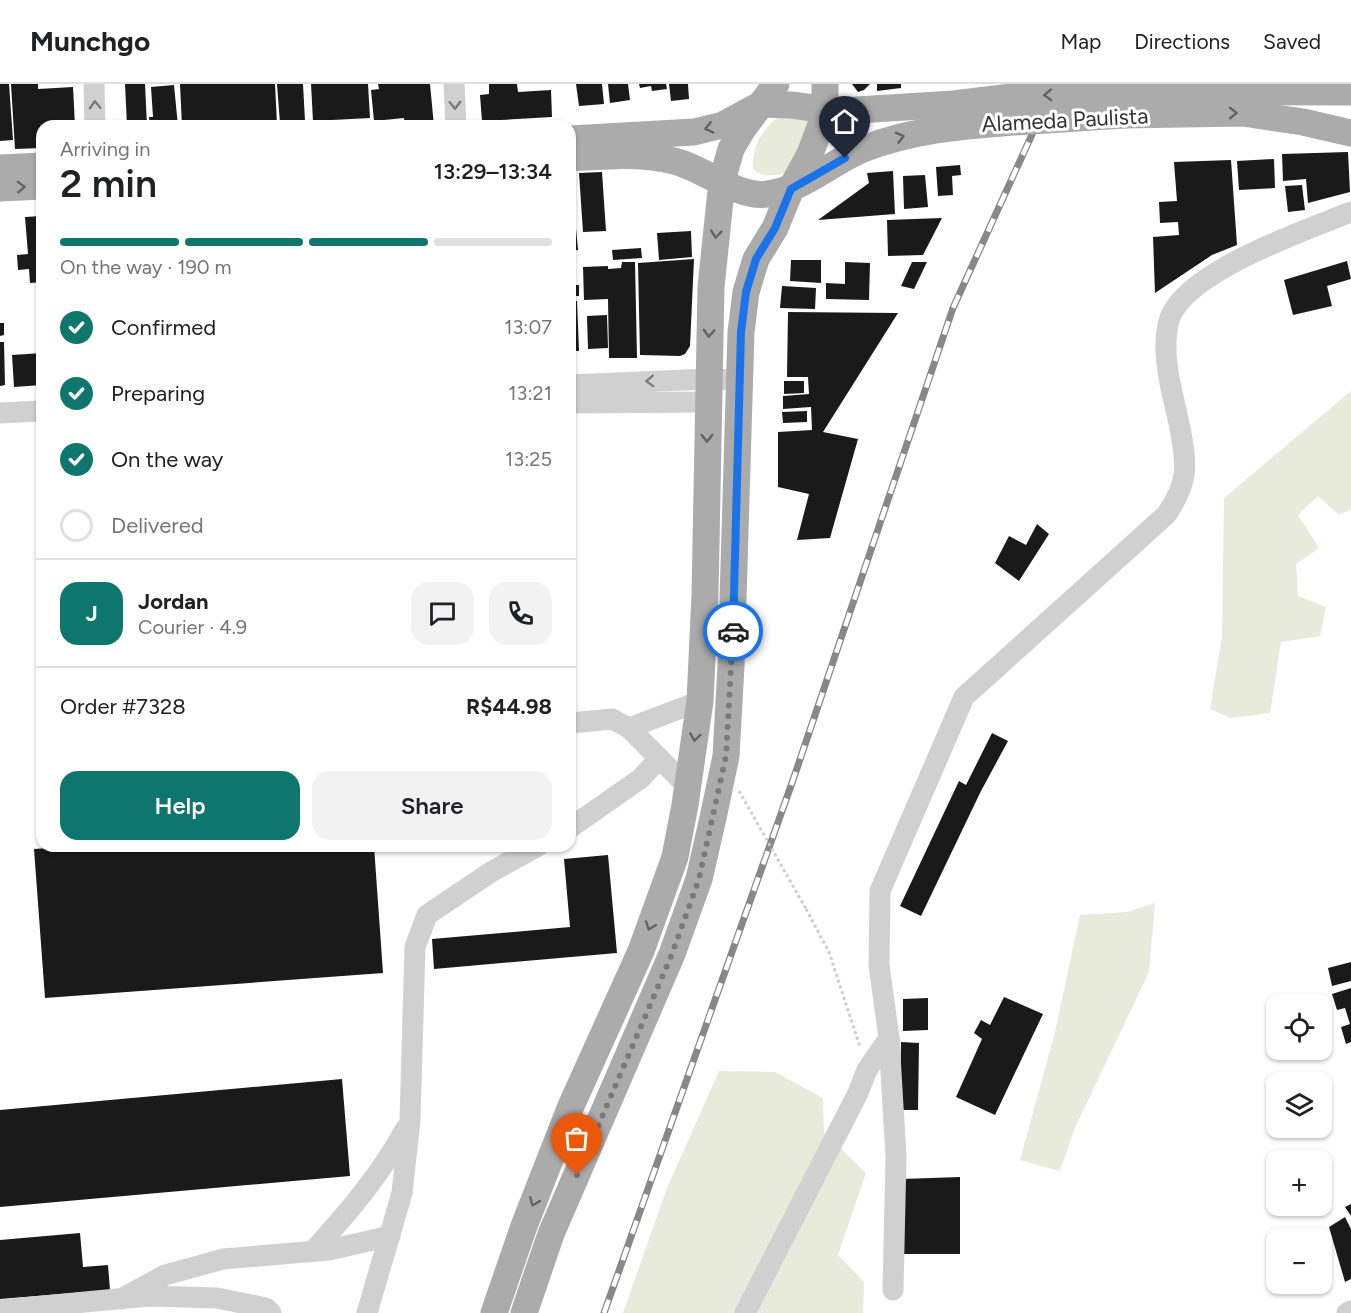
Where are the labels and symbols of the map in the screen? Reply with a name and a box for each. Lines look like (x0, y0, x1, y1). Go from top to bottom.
one-way arrow (1044, 89, 1053, 102)
pin (819, 96, 870, 158)
one-way arrow (88, 100, 101, 109)
one-way arrow (448, 101, 461, 110)
street label: Alameda Paulista (981, 102, 1149, 138)
one-way arrow (1229, 107, 1238, 119)
one-way arrow (704, 121, 714, 134)
one-way arrow (894, 132, 905, 144)
one-way arrow (17, 181, 26, 194)
one-way arrow (710, 230, 723, 239)
one-way arrow (703, 329, 716, 338)
one-way arrow (645, 375, 654, 388)
one-way arrow (701, 433, 713, 442)
courier (703, 601, 763, 661)
one-way arrow (689, 732, 702, 742)
one-way arrow (644, 920, 657, 931)
pin (551, 1113, 602, 1175)
one-way arrow (528, 1197, 541, 1207)

